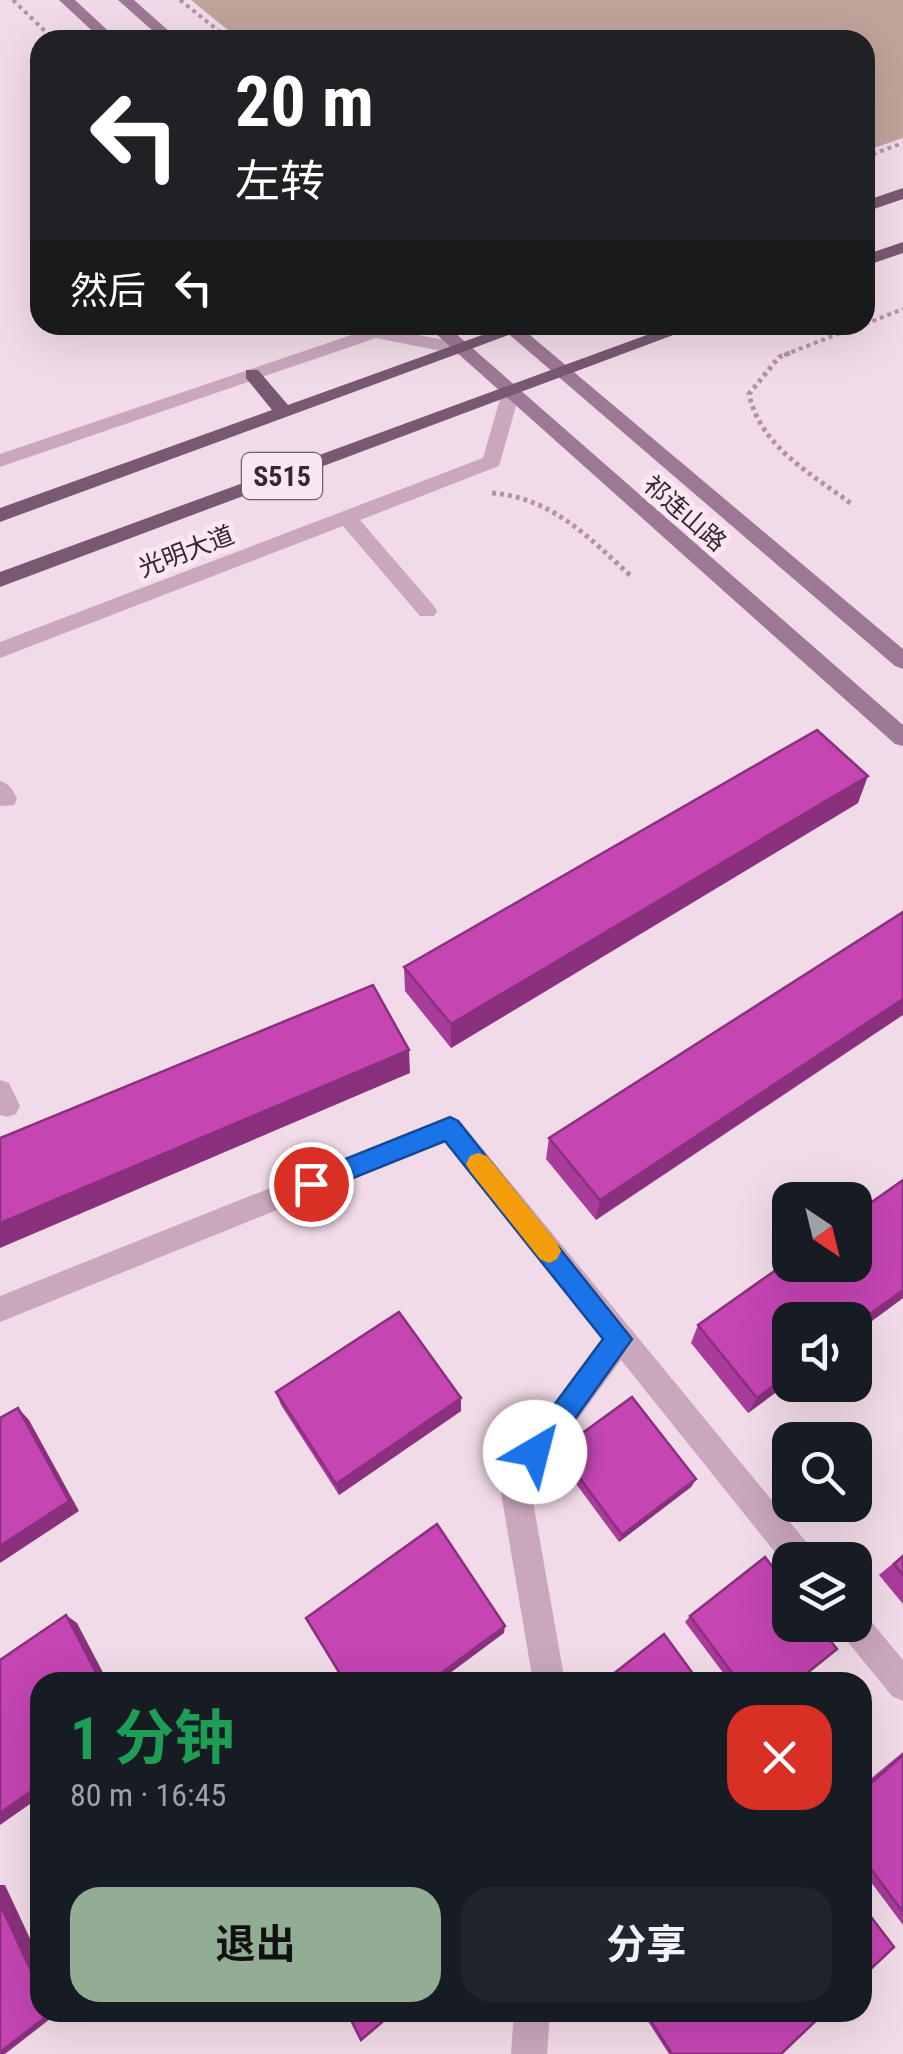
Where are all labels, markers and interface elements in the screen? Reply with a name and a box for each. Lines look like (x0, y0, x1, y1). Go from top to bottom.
text: 20 m (235, 61, 374, 143)
icon: left (70, 70, 200, 200)
text: 左转 (235, 155, 325, 208)
icon: left (166, 260, 221, 315)
text: 然后 (70, 269, 146, 313)
road number: S515 (242, 453, 322, 499)
street label: 祁连山路 (637, 470, 732, 557)
street label: 光明大道 (134, 520, 238, 583)
pin (269, 1142, 354, 1227)
icon: arrive (284, 1157, 339, 1212)
north arrow (772, 1182, 872, 1282)
map controls (772, 1182, 872, 1642)
button: sound (772, 1302, 872, 1402)
position arrow (483, 1400, 587, 1504)
button: search (772, 1422, 872, 1522)
button: layers (772, 1542, 872, 1642)
text: 1 分钟 (70, 1703, 234, 1774)
button: close (727, 1705, 832, 1810)
text: 80 m · 16:45 (70, 1776, 226, 1814)
button: 退出 (70, 1887, 441, 2002)
button: 分享 (461, 1887, 832, 2002)

